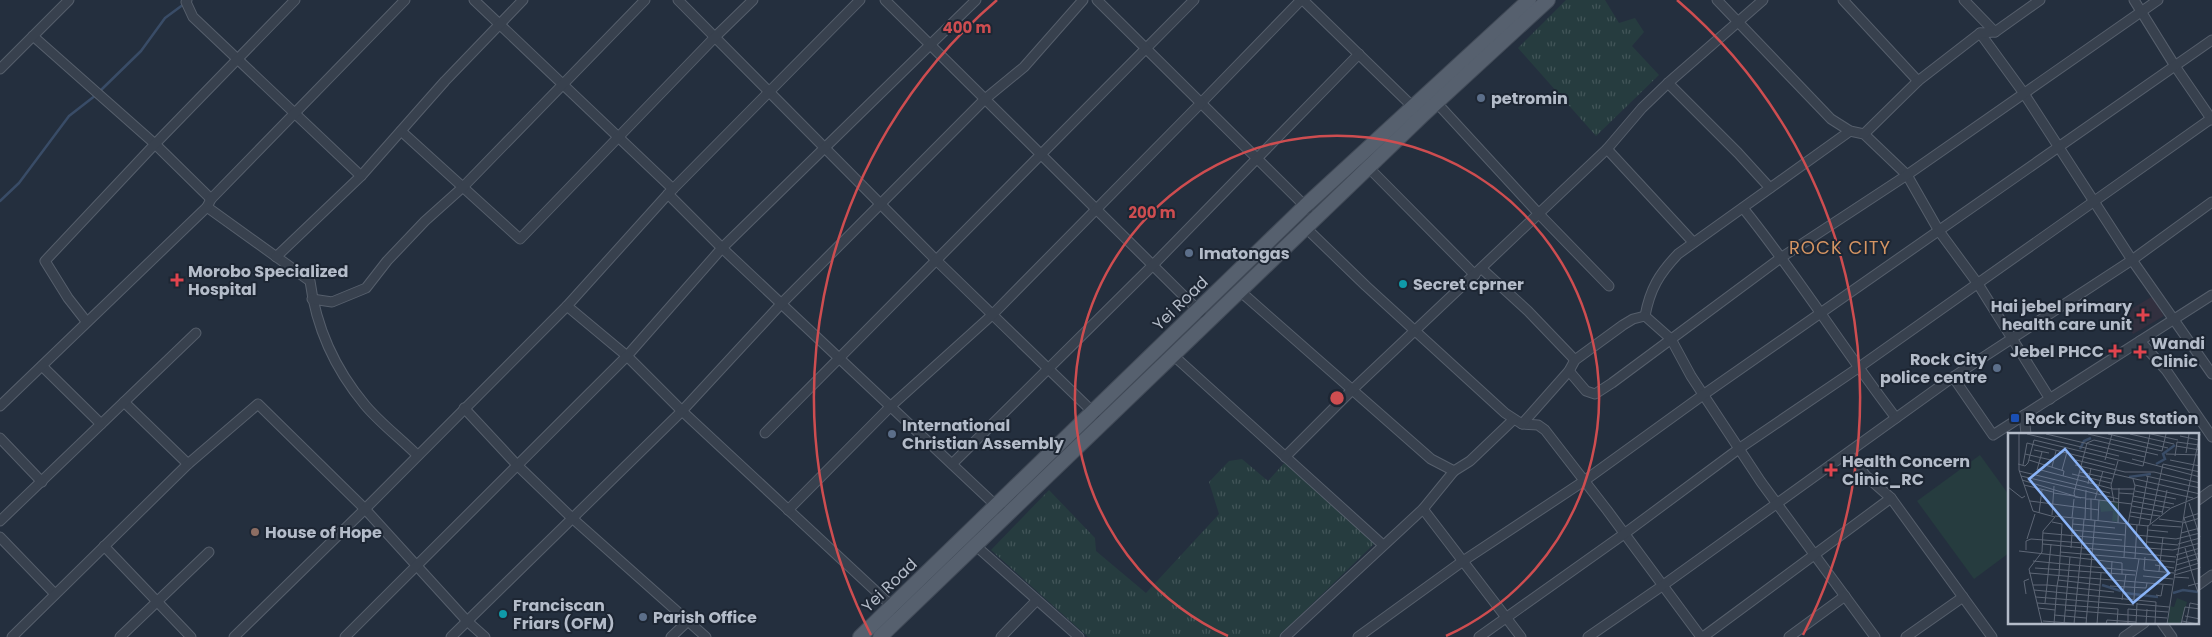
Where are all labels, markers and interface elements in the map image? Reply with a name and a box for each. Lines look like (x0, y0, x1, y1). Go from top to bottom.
text: 400 m (943, 17, 992, 38)
place label: petromin (1491, 87, 1568, 110)
marker: petromin (1475, 92, 1487, 104)
text: 200 m (1128, 202, 1176, 223)
district label: ROCK CITY (1789, 235, 1891, 260)
place label: Imatongas (1199, 242, 1290, 265)
marker: Imatongas (1183, 247, 1195, 259)
place label: Morobo Specialized Hospital (188, 260, 348, 301)
street label: Yei Road (1148, 271, 1213, 336)
marker: Morobo Specialized Hospital (170, 273, 184, 287)
place label: Secret cprner (1413, 273, 1524, 296)
marker: Secret cprner (1397, 278, 1409, 290)
place label: Hai jebel primary health care unit (1991, 295, 2133, 336)
marker: Hai jebel primary health care unit (2136, 308, 2150, 322)
place label: Wandi Clinic (2151, 332, 2205, 373)
place label: Jebel PHCC (2010, 340, 2104, 363)
marker: Jebel PHCC (2108, 344, 2122, 358)
marker: Wandi Clinic (2133, 345, 2147, 359)
place label: Rock City police centre (1880, 348, 1988, 389)
marker: Rock City police centre (1991, 362, 2003, 374)
centre of rings (1328, 389, 1346, 407)
place label: Rock City Bus Station (2025, 407, 2199, 430)
marker: Rock City Bus Station (2009, 412, 2021, 424)
place label: International Christian Assembly (902, 414, 1065, 455)
marker: International Christian Assembly (886, 428, 898, 440)
inset map (2008, 433, 2200, 624)
place label: Health Concern Clinic_RC (1842, 450, 1970, 491)
marker: Health Concern Clinic_RC (1824, 463, 1838, 477)
place label: House of Hope (265, 521, 382, 544)
marker: House of Hope (249, 526, 261, 538)
street label: Yei Road (857, 553, 922, 618)
place label: Franciscan Friars (OFM) (513, 594, 615, 635)
place label: Parish Office (653, 606, 757, 629)
marker: Franciscan Friars (OFM) (497, 608, 509, 620)
marker: Parish Office (637, 611, 649, 623)

